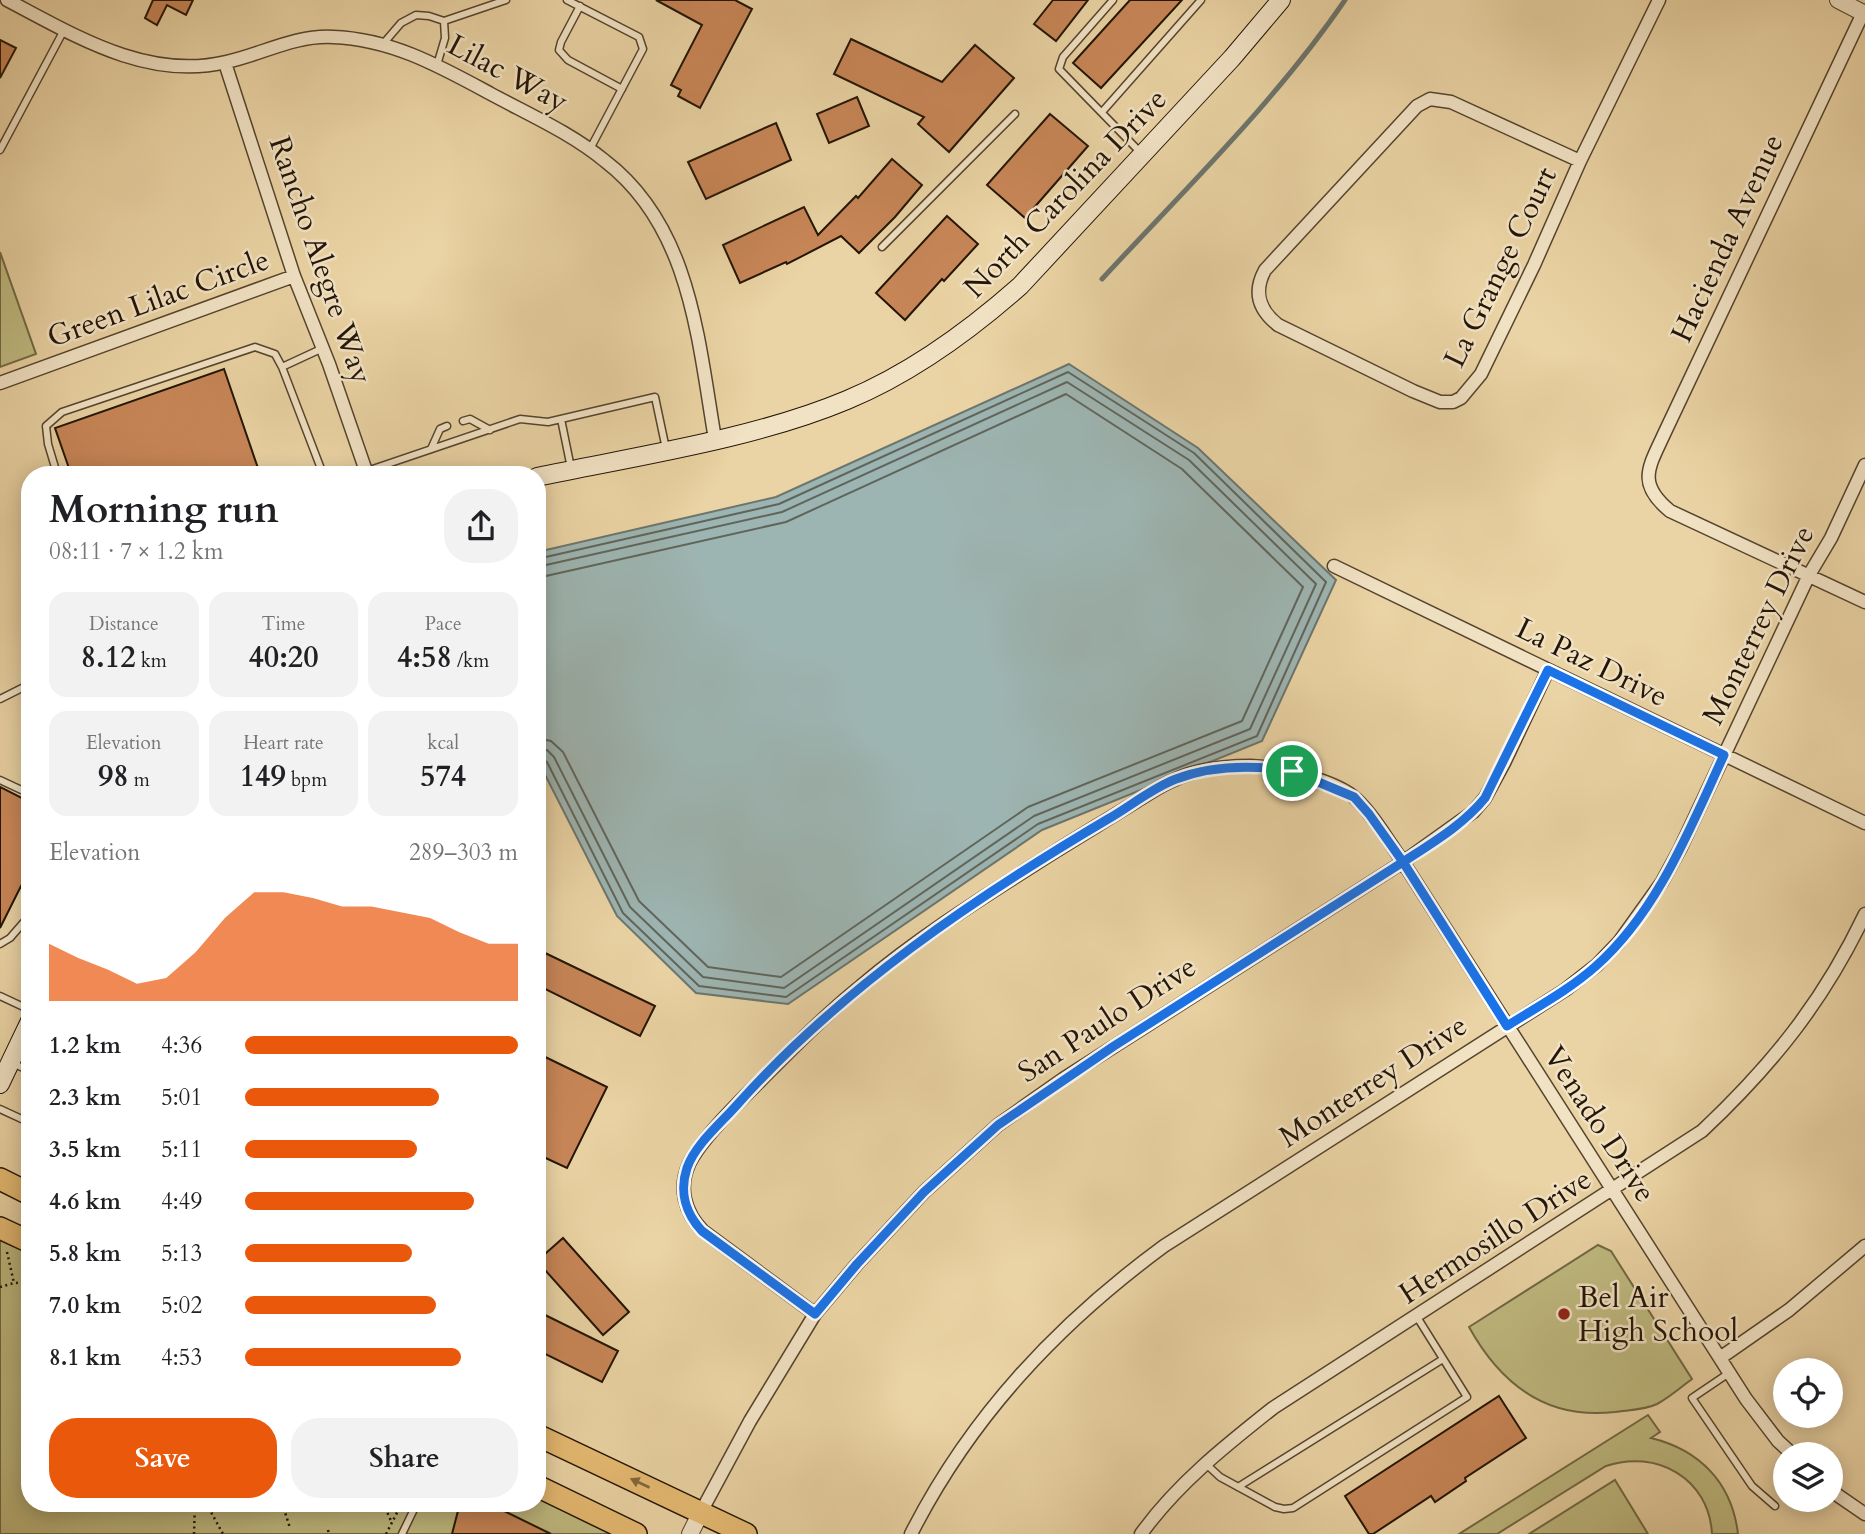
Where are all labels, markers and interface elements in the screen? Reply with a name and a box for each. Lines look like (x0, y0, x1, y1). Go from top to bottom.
street label: Lilac Way (440, 25, 575, 122)
street label: North Carolina Drive (955, 80, 1176, 307)
street label: Hacienda Avenue (1661, 128, 1794, 349)
street label: Rancho Alegre Way (259, 131, 382, 390)
street label: La Grange Court (1434, 160, 1567, 374)
street label: Green Lilac Circle (42, 239, 275, 358)
text: Morning run (49, 484, 279, 536)
button: share (444, 489, 518, 563)
street label: Monterrey Drive (1693, 519, 1824, 732)
text: 08:11 · 7 × 1.2 km (49, 536, 223, 567)
street label: La Paz Drive (1509, 608, 1674, 717)
text: Distance (89, 611, 159, 637)
text: Time (262, 611, 305, 637)
text: Pace (425, 611, 462, 637)
text: 8.12 (81, 637, 136, 678)
text: 40:20 (248, 637, 319, 678)
text: 4:58 (397, 637, 452, 678)
text: km (136, 648, 167, 674)
text: /km (452, 648, 489, 674)
text: Elevation (86, 730, 162, 756)
text: Heart rate (243, 730, 324, 756)
text: kcal (427, 730, 459, 756)
pin (1262, 741, 1322, 801)
icon: arrive (1273, 752, 1311, 790)
text: 98 (98, 756, 129, 797)
text: 149 (240, 756, 286, 797)
text: 574 (420, 756, 466, 797)
text: m (129, 767, 150, 793)
text: bpm (286, 767, 327, 793)
text: Elevation (49, 837, 140, 868)
text: 289–303 m (409, 837, 518, 868)
street label: San Paulo Drive (1010, 946, 1204, 1092)
street label: Monterrey Drive (1271, 1005, 1475, 1158)
text: 1.2 km (49, 1030, 121, 1061)
text: 4:36 (161, 1030, 202, 1061)
street label: Venado Drive (1534, 1038, 1665, 1210)
text: 2.3 km (49, 1082, 121, 1113)
text: 5:01 (161, 1082, 202, 1113)
text: 3.5 km (49, 1134, 121, 1165)
text: 5:11 (161, 1134, 202, 1165)
street label: Hermosillo Drive (1391, 1159, 1599, 1314)
text: 4.6 km (49, 1186, 121, 1217)
text: 4:49 (161, 1186, 202, 1217)
text: 5.8 km (49, 1238, 121, 1269)
text: 5:13 (161, 1238, 202, 1269)
place label: Bel Air High School (1578, 1277, 1738, 1352)
text: 7.0 km (49, 1290, 121, 1321)
text: 5:02 (161, 1290, 202, 1321)
marker: Bel Air High School (1556, 1306, 1572, 1322)
text: 8.1 km (49, 1342, 121, 1373)
text: 4:53 (161, 1342, 202, 1373)
map controls (1773, 1358, 1843, 1512)
button: locate (1773, 1358, 1843, 1428)
button: Save (49, 1418, 277, 1498)
button: Share (291, 1418, 518, 1498)
button: layers (1773, 1442, 1843, 1512)
one-way arrow (629, 1477, 650, 1488)

